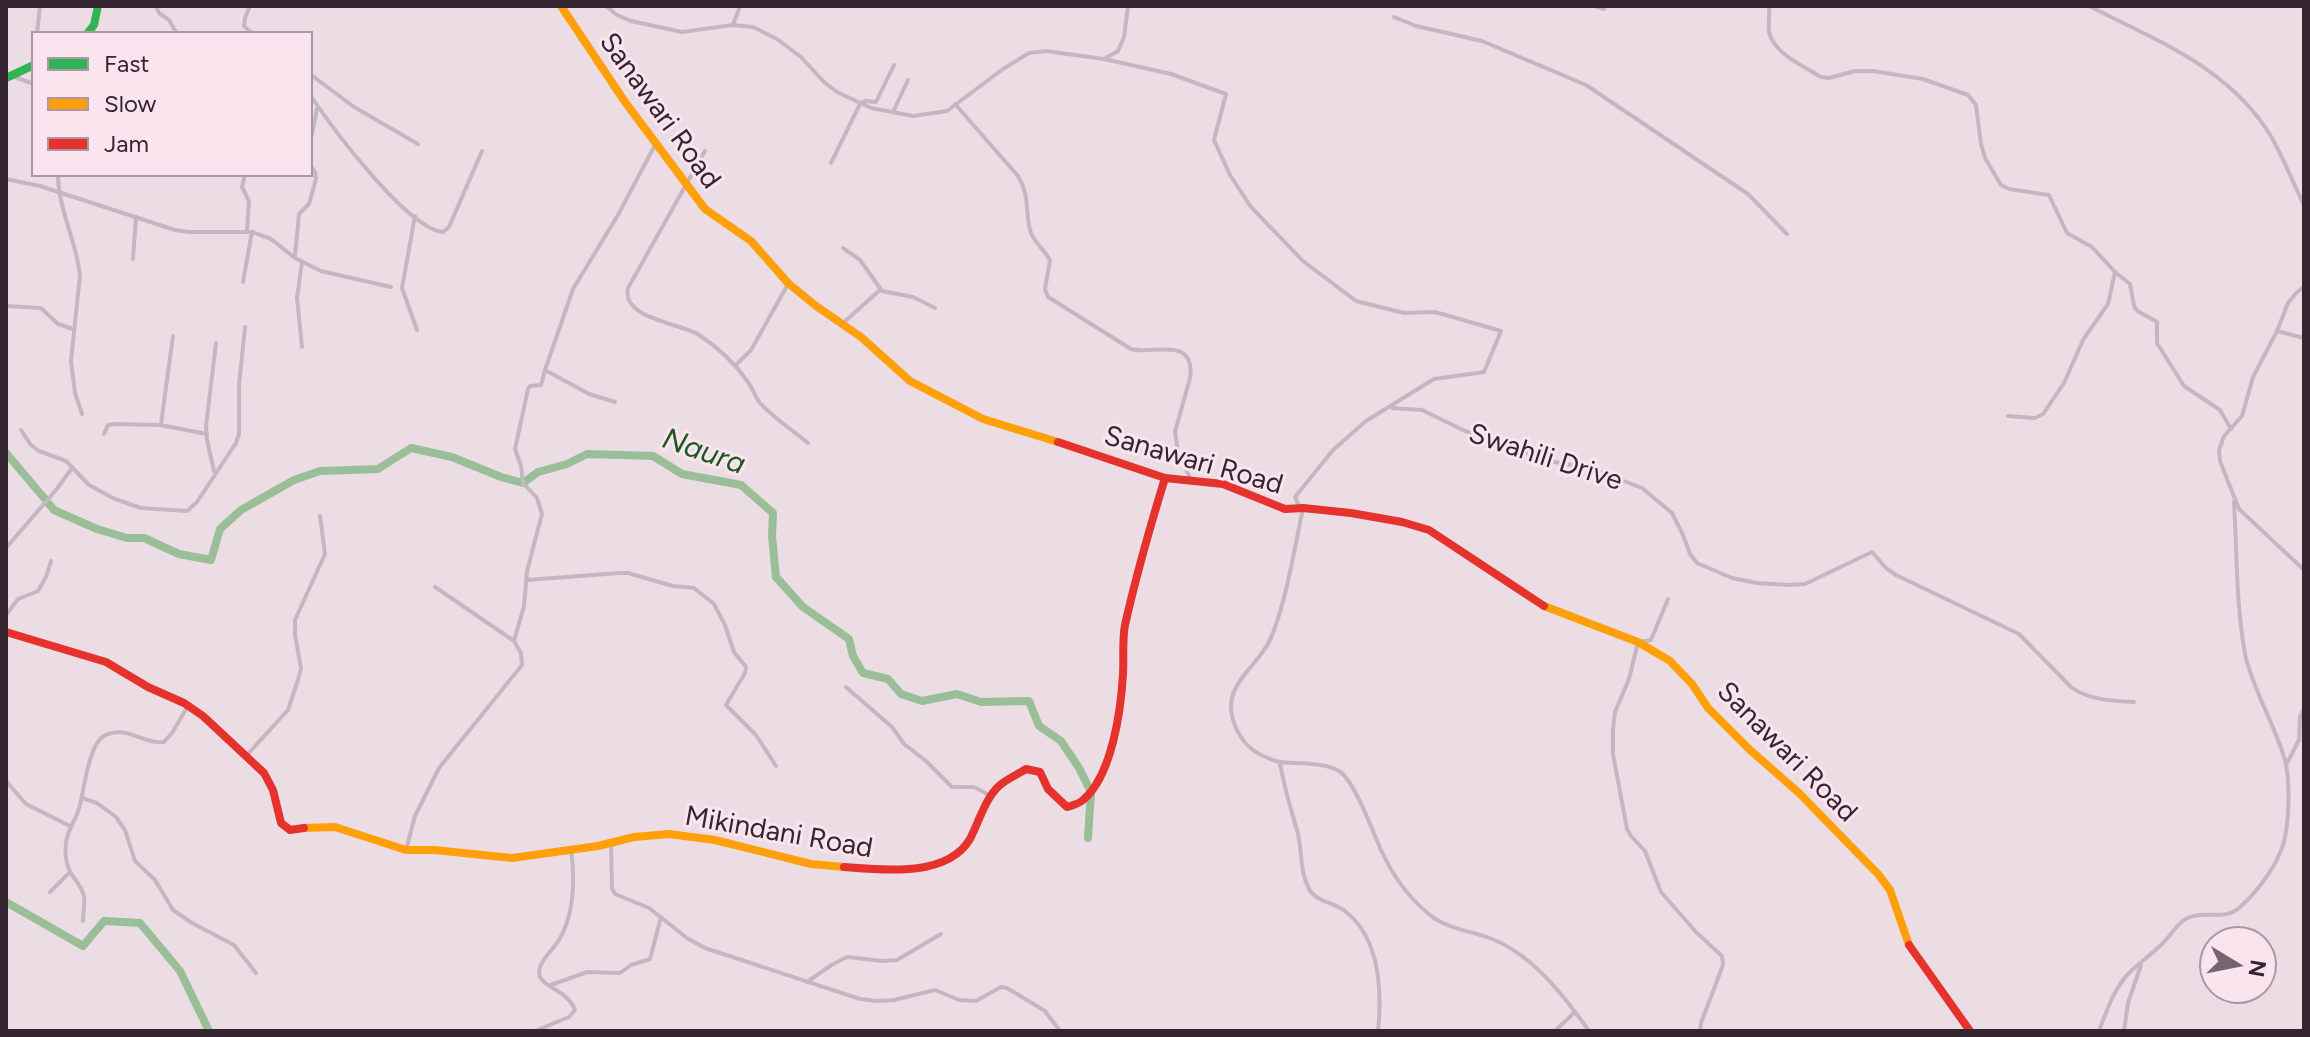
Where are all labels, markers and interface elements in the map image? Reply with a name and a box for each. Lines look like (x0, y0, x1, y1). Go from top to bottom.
street label: Sanawari Road (593, 25, 729, 195)
legend (32, 32, 312, 176)
text: Fast (104, 49, 149, 78)
text: Slow (104, 89, 157, 118)
text: Jam (104, 129, 149, 158)
street label: Swahili Drive (1465, 415, 1627, 497)
street label: Sanawari Road (1101, 417, 1287, 501)
water label: Naura (658, 419, 751, 482)
street label: Sanawari Road (1711, 674, 1865, 828)
street label: Mikindani Road (682, 798, 876, 864)
north arrow (2198, 925, 2278, 1005)
text: N (2242, 958, 2272, 979)

